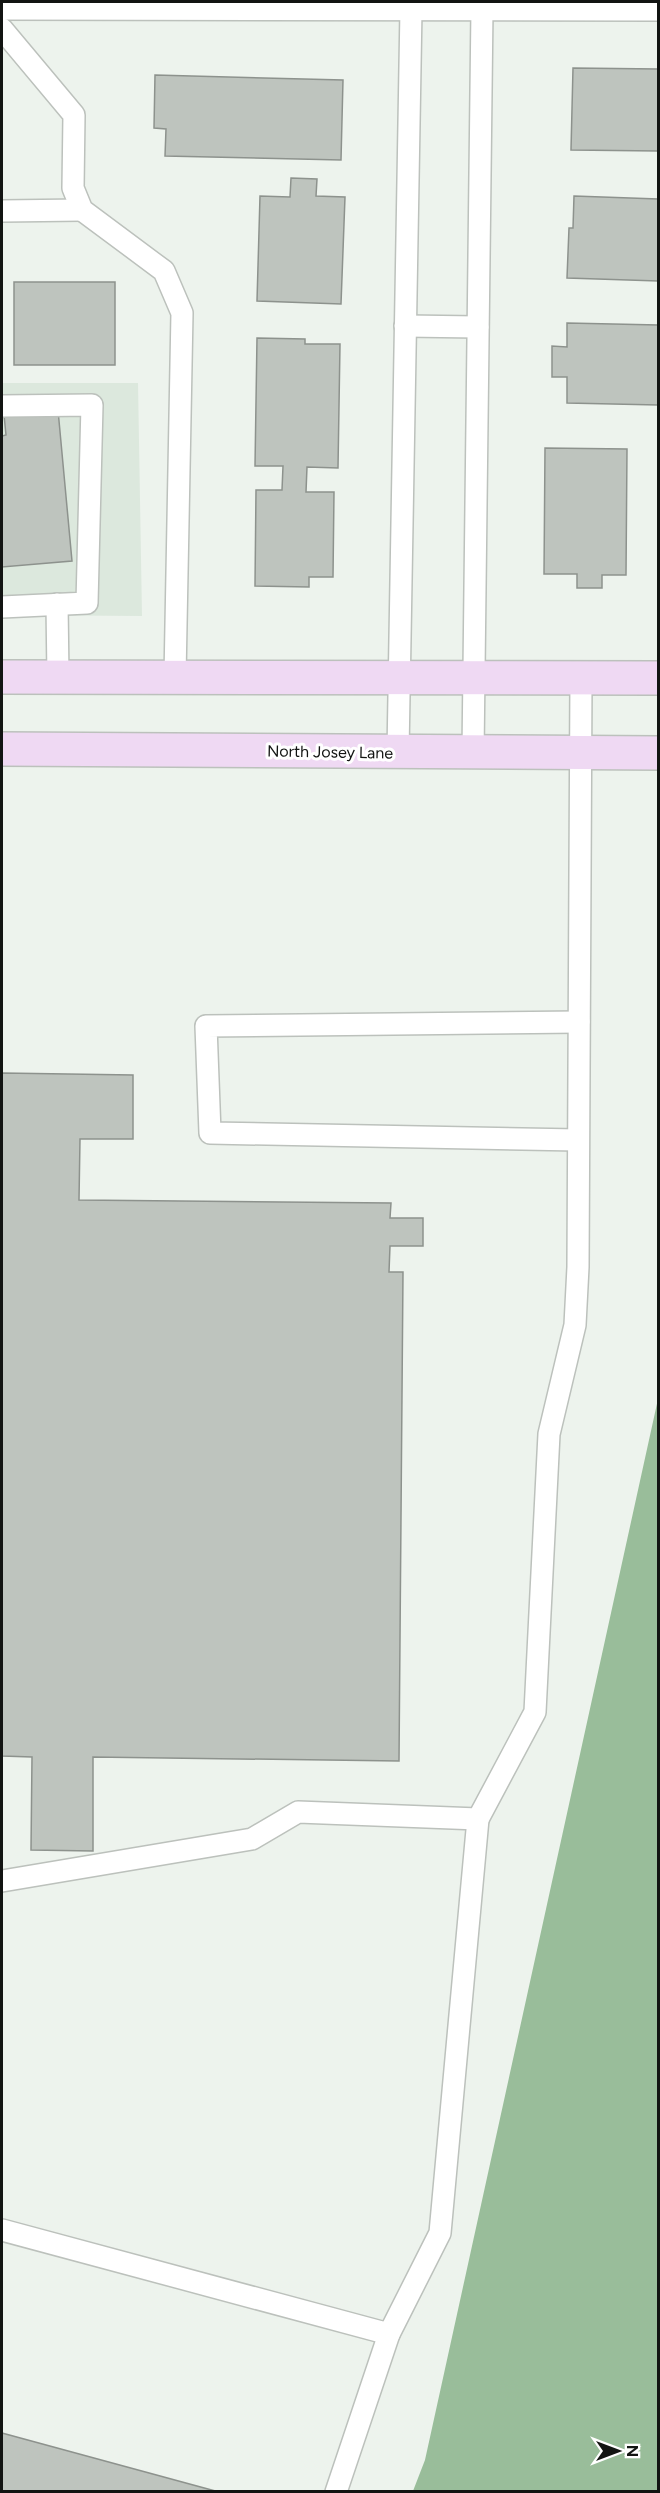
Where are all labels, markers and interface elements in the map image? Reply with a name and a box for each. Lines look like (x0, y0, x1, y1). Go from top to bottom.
street label: North Josey Lane (267, 741, 393, 763)
north arrow (588, 2421, 648, 2481)
text: N (623, 2445, 642, 2457)

